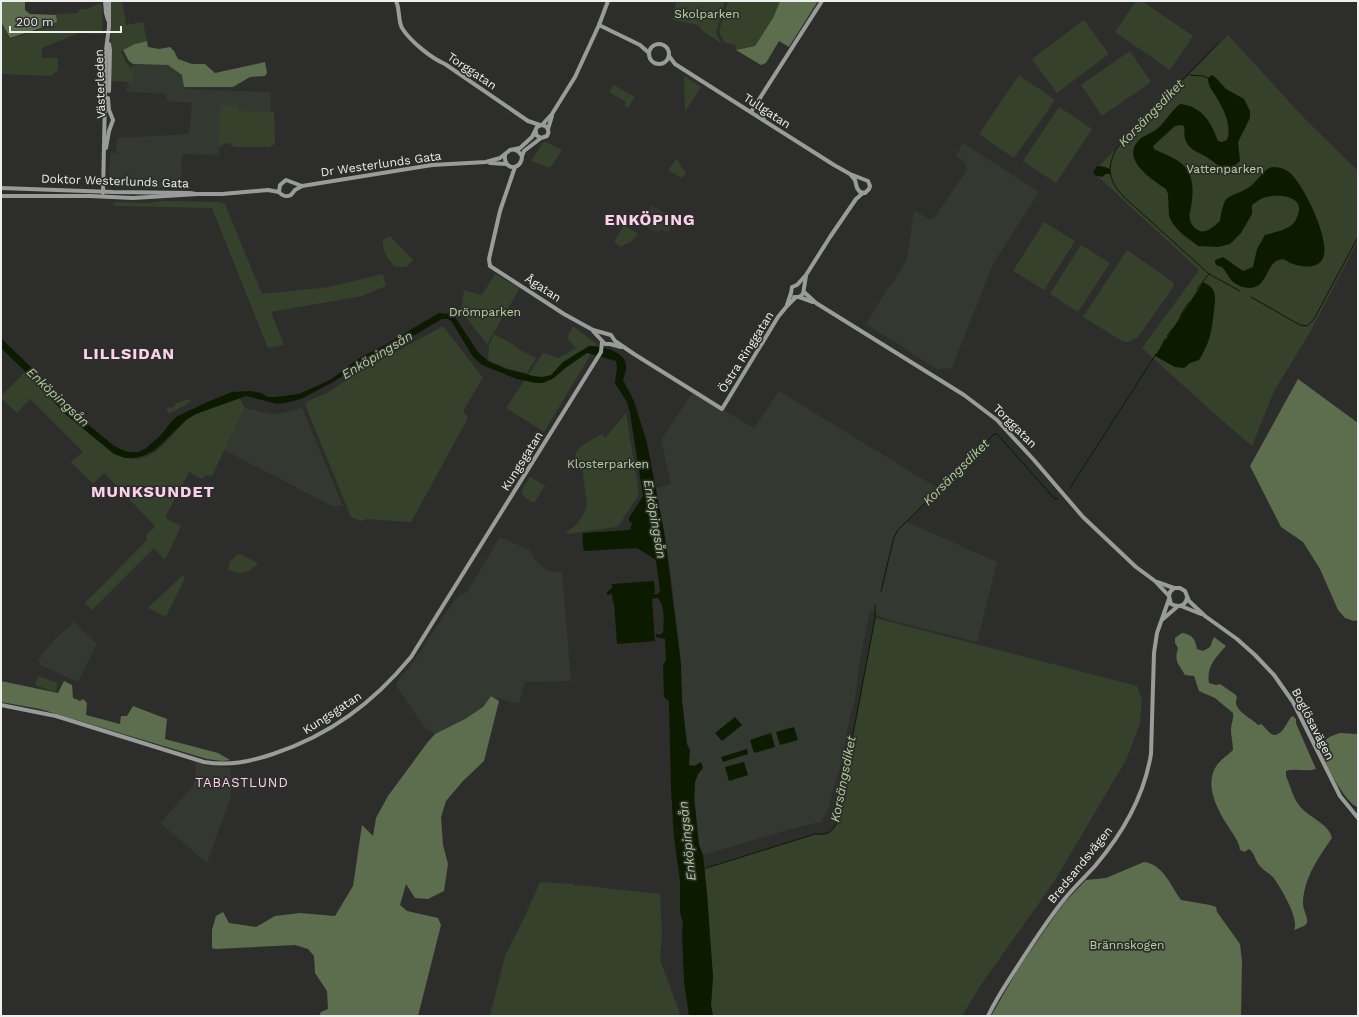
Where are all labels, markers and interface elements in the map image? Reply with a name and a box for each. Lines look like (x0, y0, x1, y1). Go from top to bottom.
park label: Skolparken (674, 7, 740, 21)
scale bar (10, 8, 121, 34)
text: 200 m (16, 15, 53, 29)
street label: Västerleden (92, 49, 108, 119)
street label: Torggatan (445, 49, 499, 93)
water label: Korsängsdiket (1115, 76, 1187, 150)
street label: Tullgatan (741, 91, 793, 131)
street label: Dr Westerlunds Gata (320, 149, 442, 179)
park label: Vattenparken (1186, 162, 1264, 176)
street label: Doktor Westerlunds Gata (41, 171, 189, 191)
district label: ENKÖPING (604, 210, 696, 229)
street label: Ågatan (522, 271, 564, 305)
park label: Drömparken (449, 305, 521, 319)
street label: Östra Ringgatan (715, 309, 777, 395)
water label: Enköpingsån (339, 328, 415, 382)
district label: LILLSIDAN (83, 344, 175, 363)
water label: Enköpingsån (24, 364, 92, 430)
street label: Torggatan (990, 401, 1040, 451)
street label: Kungsgatan (498, 429, 546, 493)
water label: Korsängsdiket (920, 435, 993, 508)
park label: Klosterparken (567, 457, 649, 471)
water label: Enköpingsån (641, 478, 669, 560)
district label: MUNKSUNDET (91, 482, 215, 501)
street label: Boglösavägen (1289, 686, 1337, 762)
street label: Kungsgatan (300, 689, 364, 737)
water label: Korsängsdiket (827, 734, 859, 823)
district label: TABASTLUND (195, 775, 289, 790)
water label: Enköpingsån (675, 800, 699, 882)
street label: Bredsandsvägen (1045, 824, 1115, 906)
park label: Brännskogen (1089, 938, 1165, 952)

